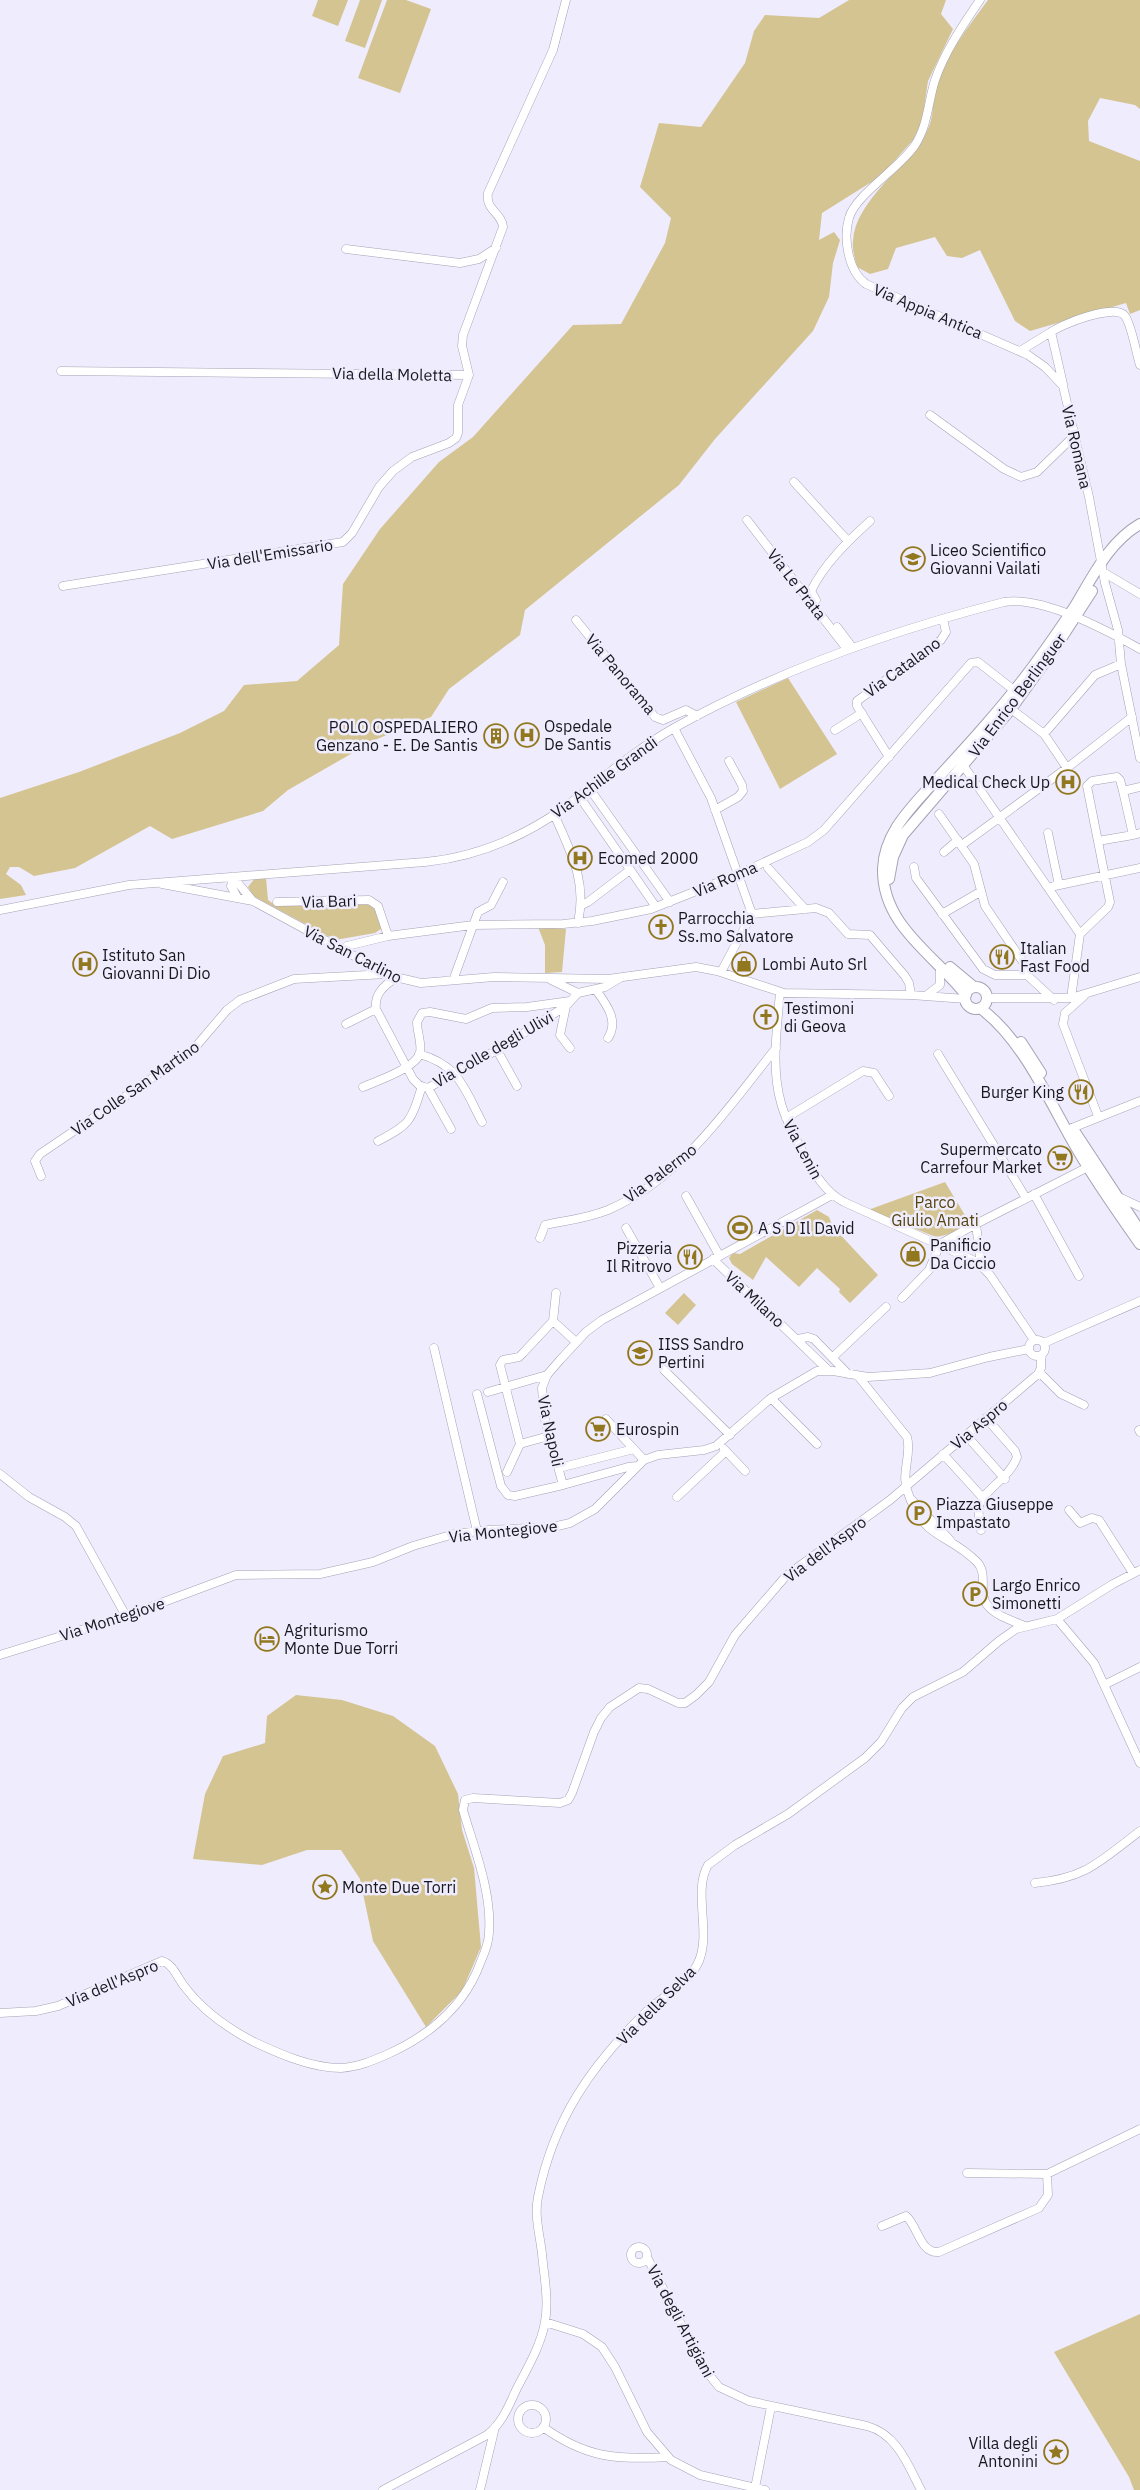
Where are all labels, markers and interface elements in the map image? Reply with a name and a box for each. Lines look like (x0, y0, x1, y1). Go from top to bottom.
street label: Via Appia Antica (870, 279, 986, 343)
street label: Via della Moletta (332, 363, 453, 385)
street label: Via Romana (1058, 403, 1096, 491)
street label: Via dell'Emissario (206, 534, 334, 574)
place label: Liceo Scientifico Giovanni Vailati (930, 540, 1046, 578)
street label: Via Le Prata (763, 545, 831, 624)
school or university icon: Liceo Scientifico Giovanni Vailati (900, 546, 926, 572)
street label: Via Enrico Berlinguer (964, 629, 1070, 761)
street label: Via Panorama (582, 630, 661, 719)
street label: Via Catalano (860, 633, 944, 701)
place label: Ospedale De Santis (544, 716, 612, 754)
place label: POLO OSPEDALIERO Genzano - E. De Santis (316, 717, 478, 755)
hospital icon: Ospedale De Santis (514, 722, 540, 748)
building icon: POLO OSPEDALIERO Genzano - E. De Santis (483, 723, 509, 749)
street label: Via Achille Grandi (547, 732, 661, 822)
hospital icon: Medical Check Up (1055, 769, 1081, 795)
place label: Medical Check Up (922, 772, 1050, 792)
hospital icon: Ecomed 2000 (567, 845, 593, 871)
place label: Ecomed 2000 (598, 848, 698, 868)
street label: Via Roma (690, 856, 760, 901)
street label: Via Bari (301, 890, 357, 912)
place label: Parrocchia Ss.mo Salvatore (678, 908, 794, 946)
church icon: Parrocchia Ss.mo Salvatore (648, 914, 674, 940)
street label: Via San Carlino (301, 921, 405, 987)
place label: Italian Fast Food (1020, 938, 1090, 976)
restaurant icon: Italian Fast Food (989, 944, 1015, 970)
place label: Istituto San Giovanni Di Dio (102, 945, 210, 983)
hospital icon: Istituto San Giovanni Di Dio (72, 951, 98, 977)
shop icon: Lombi Auto Srl (731, 951, 757, 977)
place label: Lombi Auto Srl (762, 954, 867, 974)
place label: Testimoni di Geova (784, 998, 854, 1036)
church icon: Testimoni di Geova (753, 1004, 779, 1030)
street label: Via Colle degli Ulivi (429, 1006, 557, 1092)
street label: Via Colle San Martino (67, 1036, 203, 1140)
restaurant icon: Burger King (1068, 1079, 1094, 1105)
place label: Burger King (980, 1082, 1065, 1102)
street label: Via Lenin (779, 1116, 827, 1182)
street label: Via Palermo (620, 1139, 700, 1207)
place label: Supermercato Carrefour Market (920, 1139, 1042, 1177)
supermarket icon: Supermercato Carrefour Market (1047, 1145, 1073, 1171)
park label: Parco Giulio Amati (891, 1192, 979, 1230)
sports icon: A S D Il David (727, 1215, 753, 1241)
place label: A S D Il David (758, 1218, 854, 1238)
place label: Panificio Da Ciccio (930, 1235, 996, 1273)
place label: Pizzeria Il Ritrovo (606, 1238, 672, 1276)
shop icon: Panificio Da Ciccio (900, 1241, 926, 1267)
restaurant icon: Pizzeria Il Ritrovo (677, 1244, 703, 1270)
street label: Via Milano (721, 1266, 789, 1332)
place label: IISS Sandro Pertini (658, 1334, 744, 1372)
school or university icon: IISS Sandro Pertini (627, 1340, 653, 1366)
street label: Via Napoli (534, 1393, 568, 1469)
street label: Via Aspro (946, 1394, 1012, 1454)
supermarket icon: Eurospin (585, 1416, 611, 1442)
place label: Eurospin (616, 1419, 679, 1439)
place label: Piazza Giuseppe Impastato (936, 1494, 1054, 1532)
parking icon: Piazza Giuseppe Impastato (906, 1500, 932, 1526)
street label: Via dell'Aspro (780, 1512, 870, 1586)
street label: Via Montegiove (448, 1515, 559, 1547)
place label: Largo Enrico Simonetti (992, 1575, 1080, 1613)
parking icon: Largo Enrico Simonetti (962, 1581, 988, 1607)
street label: Via Montegiove (57, 1593, 167, 1645)
place label: Agriturismo Monte Due Torri (284, 1620, 398, 1658)
hotel icon: Agriturismo Monte Due Torri (254, 1626, 280, 1652)
place icon: Monte Due Torri (312, 1874, 338, 1900)
place label: Monte Due Torri (342, 1877, 456, 1897)
street label: Via dell'Aspro (63, 1955, 161, 2011)
street label: Via della Selva (612, 1961, 700, 2049)
street label: Via degli Artigiani (643, 2261, 719, 2381)
place label: Villa degli Antonini (968, 2433, 1038, 2471)
place icon: Villa degli Antonini (1043, 2439, 1069, 2465)

